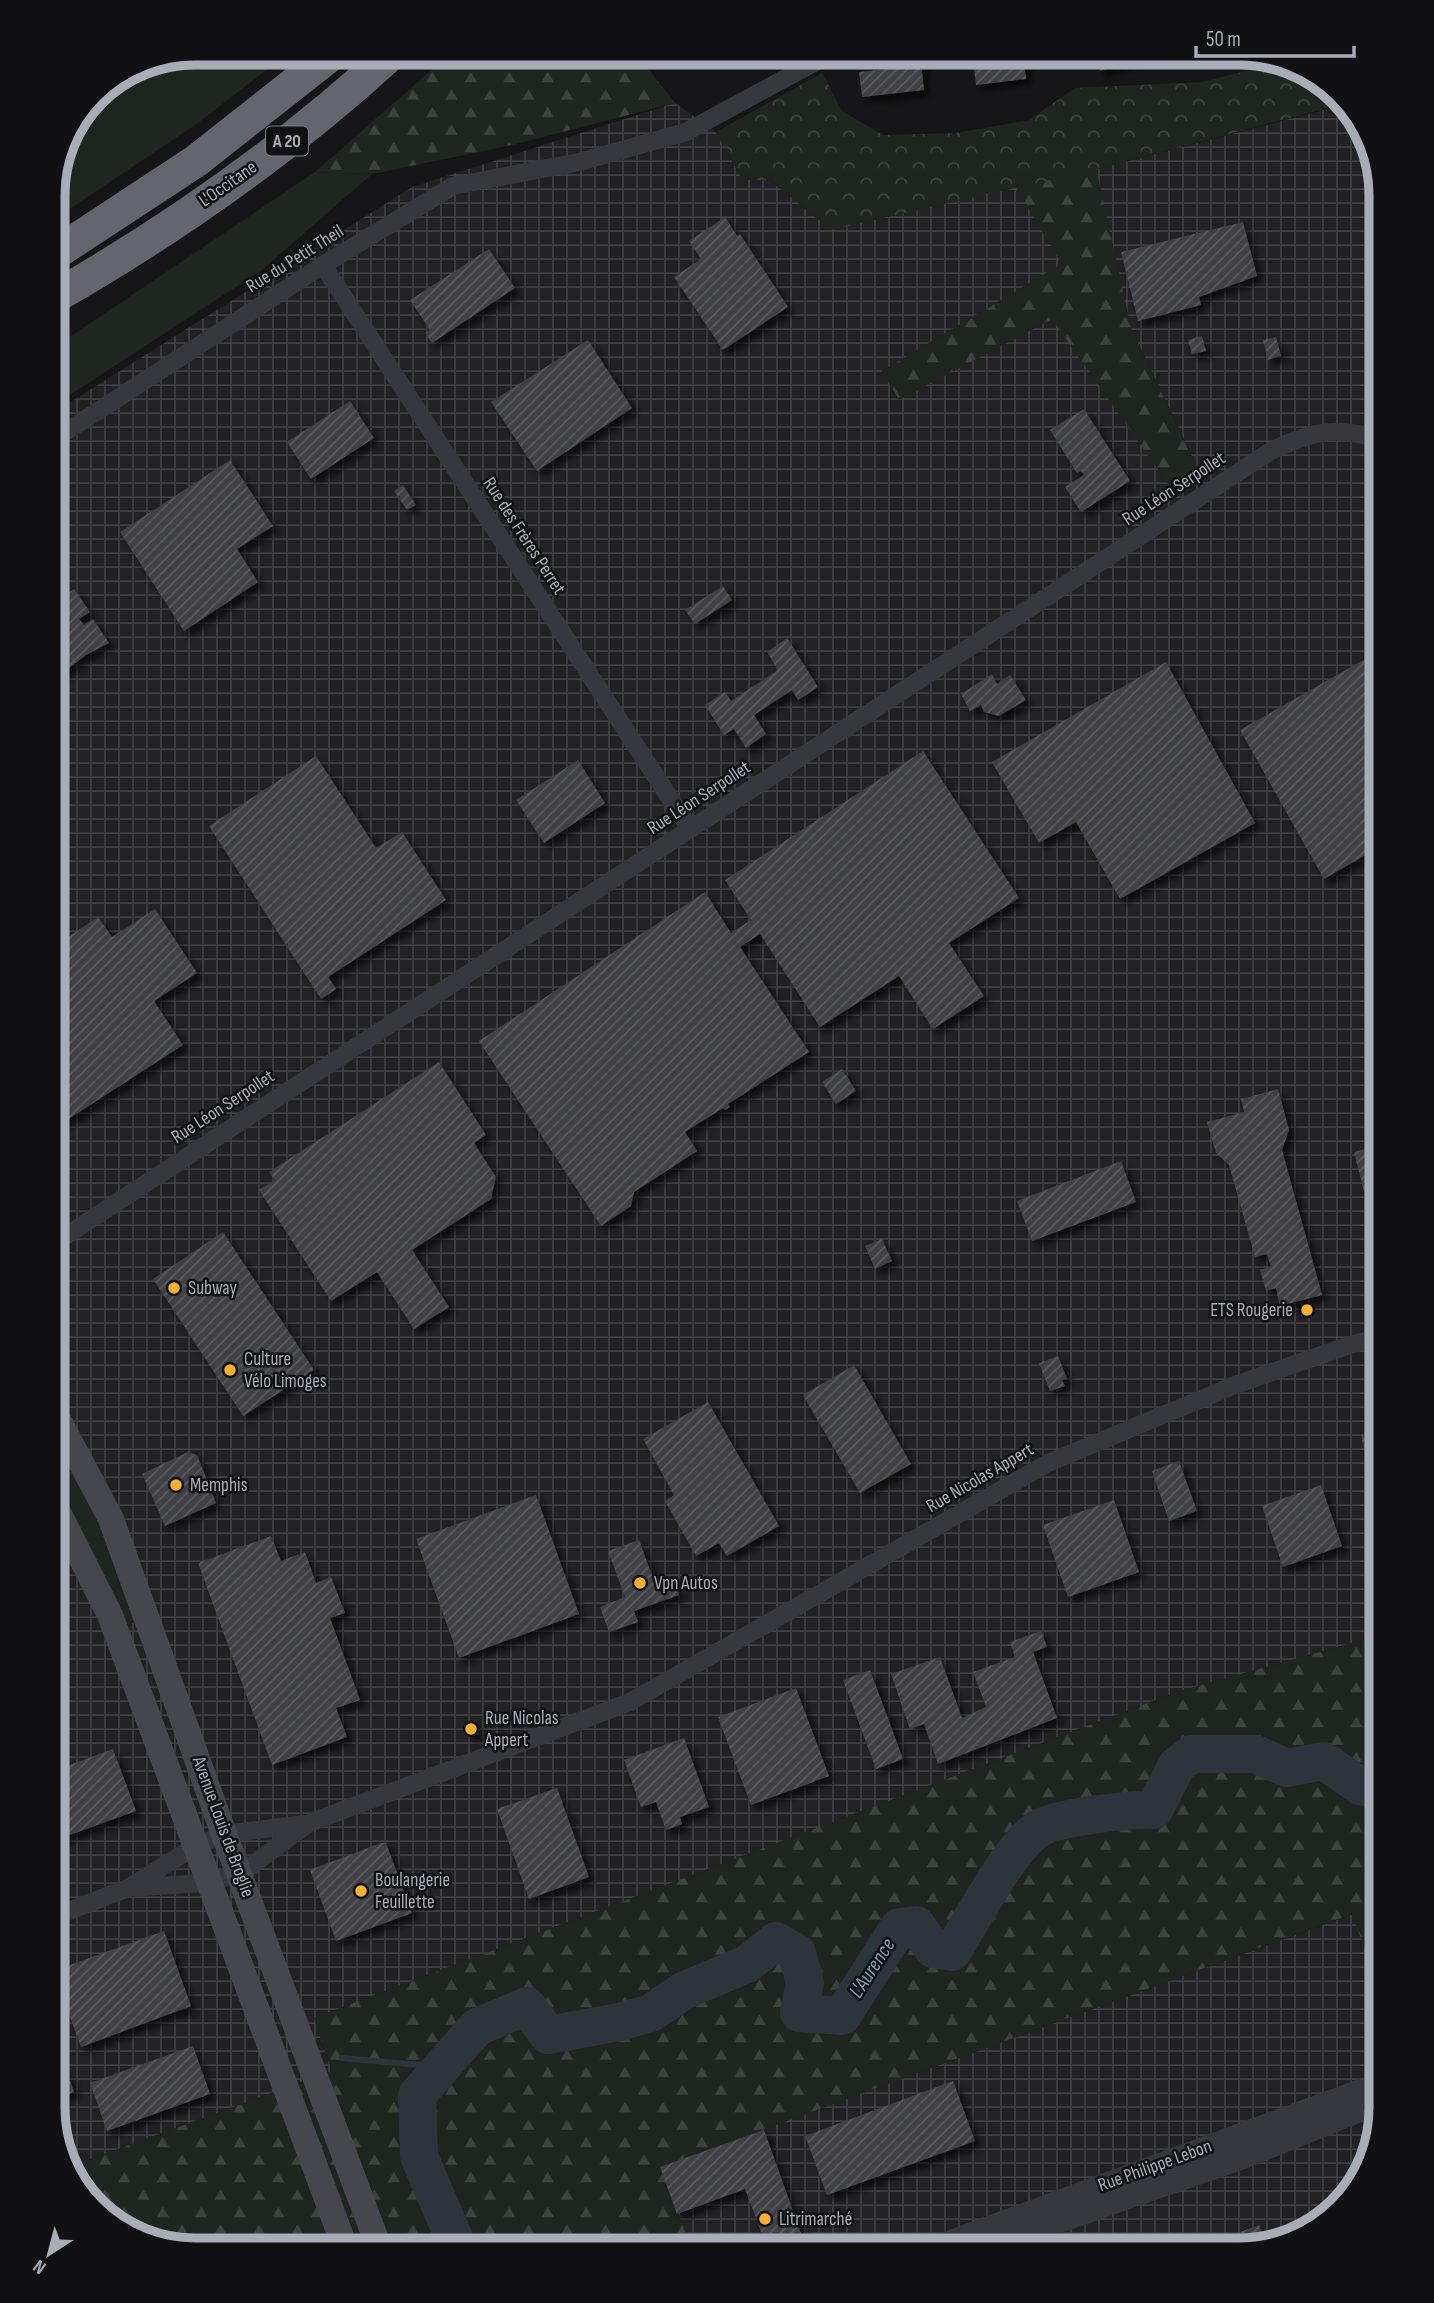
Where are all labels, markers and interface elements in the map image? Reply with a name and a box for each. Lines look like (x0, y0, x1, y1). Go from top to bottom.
scale bar (1196, 14, 1354, 58)
text: 50 m (1206, 27, 1241, 52)
road number: A 20 (266, 126, 308, 156)
street label: L'Occitane (194, 156, 262, 212)
street label: Rue du Petit Theil (242, 220, 348, 298)
street label: Rue Léon Serpollet (1118, 447, 1230, 531)
street label: Rue des Frères Perret (478, 473, 571, 599)
street label: Rue Léon Serpollet (643, 756, 755, 840)
street label: Rue Léon Serpollet (167, 1065, 279, 1149)
place label: Subway (188, 1277, 237, 1300)
marker: Subway (166, 1280, 182, 1296)
place label: ETS Rougerie (1210, 1299, 1293, 1322)
marker: ETS Rougerie (1299, 1302, 1315, 1318)
place label: Culture Vélo Limoges (244, 1348, 327, 1393)
marker: Culture Vélo Limoges (222, 1362, 238, 1378)
street label: Rue Nicolas Appert (922, 1438, 1038, 1518)
place label: Memphis (190, 1474, 248, 1497)
marker: Memphis (168, 1477, 184, 1493)
place label: Vpn Autos (654, 1572, 718, 1595)
marker: Vpn Autos (632, 1575, 648, 1591)
place label: Rue Nicolas Appert (484, 1707, 559, 1752)
marker: Rue Nicolas Appert (463, 1721, 479, 1737)
street label: Avenue Louis de Broglie (187, 1752, 259, 1901)
place label: Boulangerie Feuillette (375, 1869, 450, 1914)
marker: Boulangerie Feuillette (353, 1883, 369, 1899)
water label: L'Aurence (844, 1934, 900, 2002)
street label: Rue Philippe Lebon (1095, 2135, 1215, 2197)
place label: Litrimarché (779, 2208, 852, 2231)
marker: Litrimarché (757, 2211, 773, 2227)
north arrow (14, 2219, 84, 2289)
text: N (29, 2254, 51, 2279)

